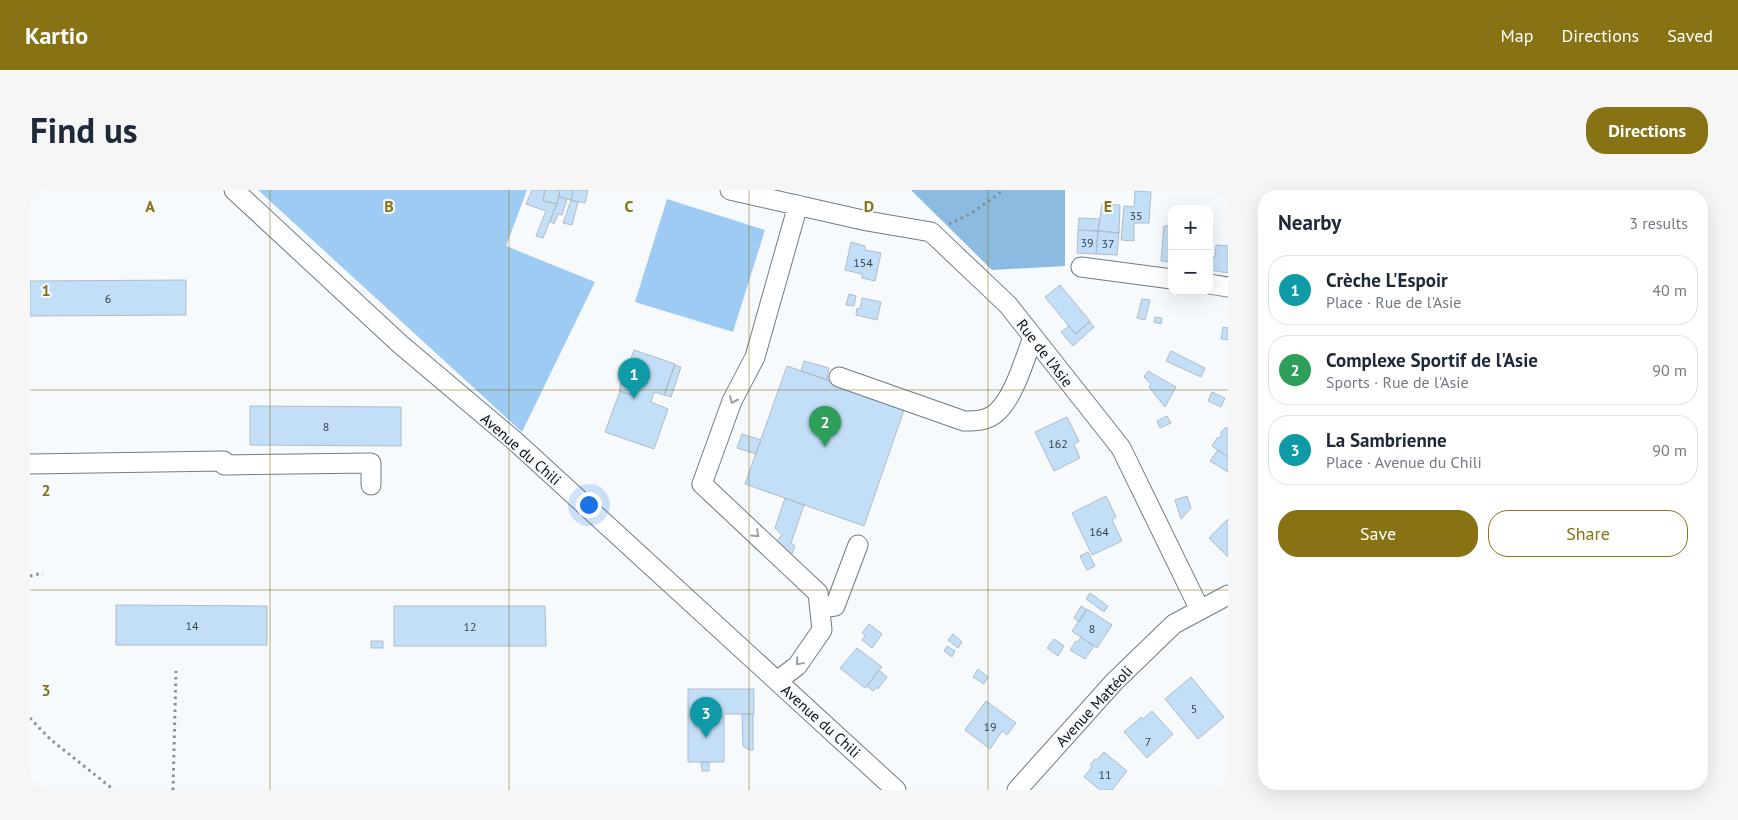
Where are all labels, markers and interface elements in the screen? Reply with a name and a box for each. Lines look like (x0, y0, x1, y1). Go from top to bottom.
text: Kartio (25, 20, 88, 51)
text: Map (1501, 24, 1533, 47)
text: Directions (1561, 24, 1639, 47)
text: Saved (1667, 24, 1713, 47)
text: Find us (30, 107, 138, 153)
button: Directions (1586, 107, 1708, 154)
text: A (145, 196, 155, 216)
text: B (384, 196, 394, 216)
text: C (625, 196, 634, 216)
text: D (864, 196, 874, 216)
text: E (1104, 196, 1112, 216)
map controls (1168, 205, 1213, 295)
button: + (1168, 205, 1213, 250)
house number: 35 (1129, 208, 1143, 223)
text: Nearby (1278, 209, 1341, 236)
text: 3 results (1629, 213, 1688, 233)
house number: 39 (1080, 235, 1094, 250)
house number: 37 (1101, 236, 1115, 251)
button: − (1168, 250, 1213, 295)
house number: 154 (853, 255, 873, 270)
text: Crèche L'Espoir (1326, 268, 1448, 292)
text: 1 (41, 280, 51, 300)
text: 1 (1290, 280, 1300, 300)
text: 40 m (1652, 280, 1687, 300)
house number: 6 (105, 291, 111, 306)
text: Place · Rue de l'Asie (1326, 292, 1461, 312)
street label: Rue de l'Asie (1013, 315, 1077, 391)
text: Complexe Sportif de l'Asie (1326, 348, 1538, 372)
pin: 1 (618, 358, 650, 399)
text: 2 (1290, 360, 1300, 380)
text: 90 m (1652, 360, 1687, 380)
text: Sports · Rue de l'Asie (1326, 372, 1469, 392)
one-way arrow (728, 395, 739, 404)
pin: 2 (809, 406, 841, 447)
street label: Avenue du Chili (477, 409, 565, 489)
house number: 8 (323, 419, 329, 434)
text: La Sambrienne (1326, 428, 1447, 452)
house number: 162 (1048, 436, 1068, 451)
text: 3 (1290, 440, 1300, 460)
text: 90 m (1652, 440, 1687, 460)
text: Place · Avenue du Chili (1326, 452, 1482, 472)
text: 2 (41, 480, 51, 500)
your location (576, 492, 602, 518)
button: Save (1278, 510, 1478, 557)
button: Share (1488, 510, 1688, 557)
house number: 164 (1089, 524, 1109, 539)
one-way arrow (750, 528, 759, 537)
house number: 14 (185, 618, 199, 633)
house number: 12 (463, 619, 477, 634)
house number: 8 (1089, 621, 1095, 636)
one-way arrow (796, 656, 804, 665)
street label: Avenue Mattéoli (1052, 661, 1136, 751)
text: 3 (41, 680, 51, 700)
street label: Avenue du Chili (777, 680, 865, 762)
pin: 3 (690, 697, 722, 738)
house number: 5 (1191, 701, 1197, 716)
house number: 19 (983, 719, 997, 734)
house number: 7 (1145, 734, 1151, 749)
house number: 11 (1098, 767, 1112, 782)

